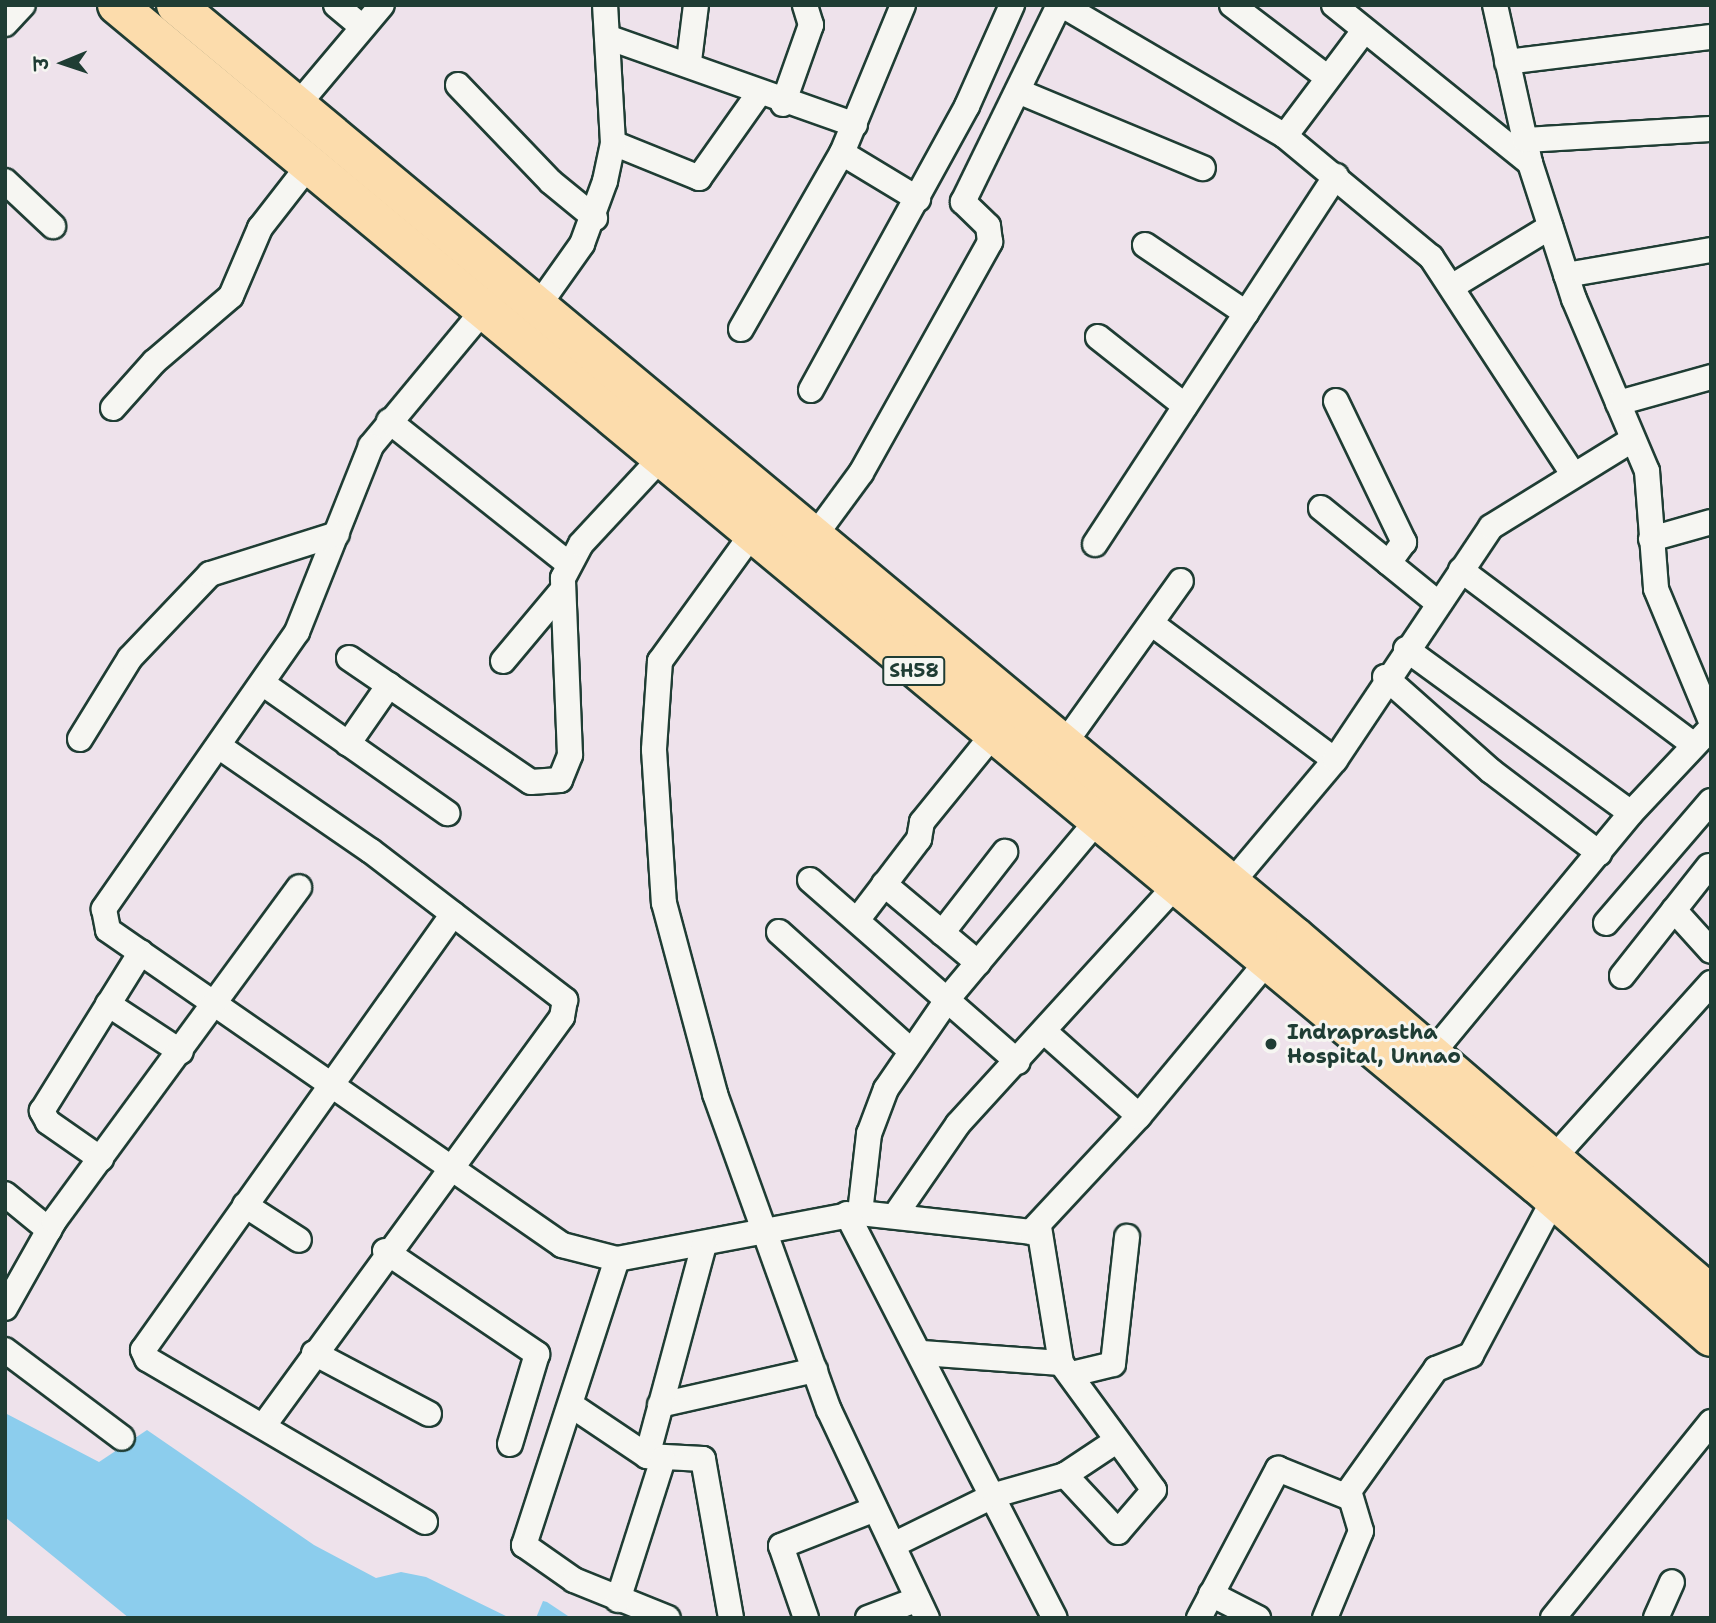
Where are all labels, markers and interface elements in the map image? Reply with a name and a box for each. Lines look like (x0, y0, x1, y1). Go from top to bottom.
north arrow (28, 28, 98, 98)
text: उ (29, 57, 54, 71)
road number: SH58 (881, 656, 947, 686)
place label: Indraprastha Hospital, Unnao (1287, 1019, 1461, 1069)
marker: Indraprastha Hospital, Unnao (1261, 1034, 1281, 1054)

